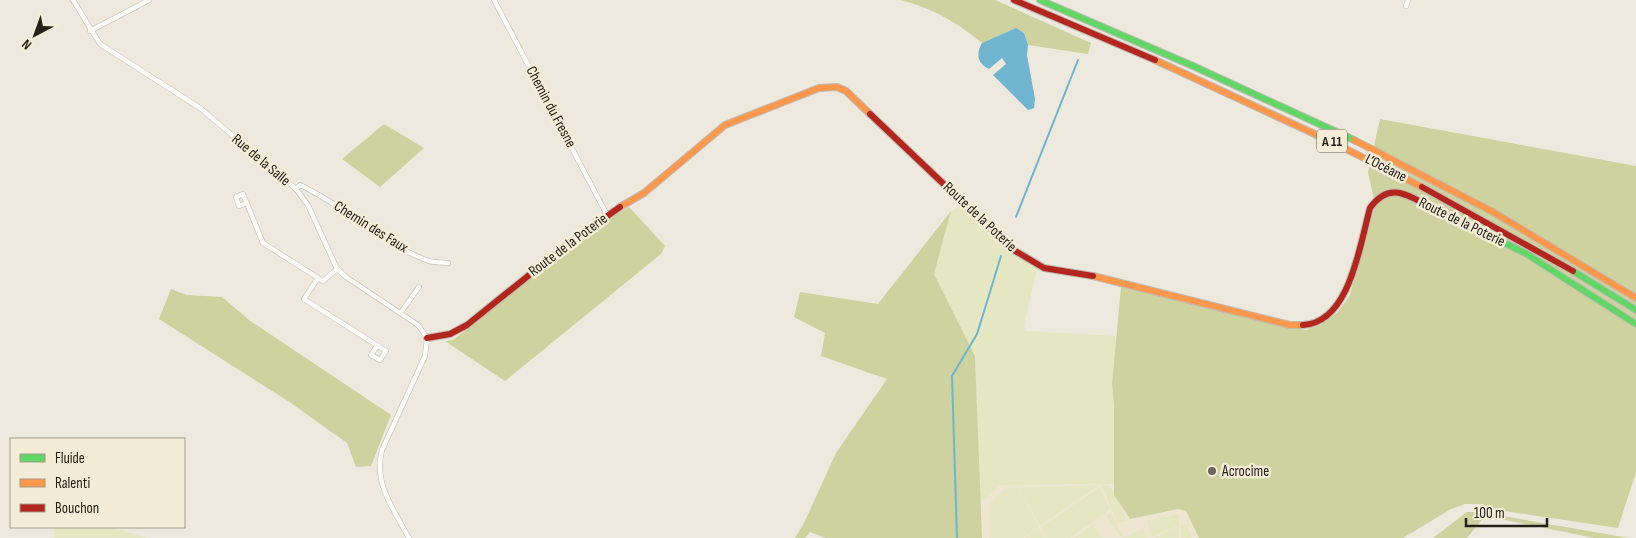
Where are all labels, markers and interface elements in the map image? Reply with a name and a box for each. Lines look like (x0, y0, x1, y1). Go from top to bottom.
north arrow (10, 10, 60, 60)
text: N (18, 36, 35, 53)
street label: Chemin du Fresne (522, 63, 580, 151)
street label: Rue de la Salle (228, 130, 294, 190)
road number: A 11 (1317, 130, 1347, 152)
street label: L’Océane (1362, 149, 1410, 187)
street label: Route de la Poterie (939, 178, 1021, 256)
street label: Route de la Poterie (1416, 193, 1508, 251)
street label: Chemin des Faux (330, 197, 412, 258)
street label: Route de la Poterie (525, 209, 611, 281)
legend (10, 438, 185, 528)
text: Fluide (55, 449, 85, 468)
place label: Acrocime (1221, 462, 1269, 481)
marker: Acrocime (1206, 465, 1218, 477)
text: Ralenti (55, 474, 90, 493)
scale bar (1466, 496, 1547, 528)
text: Bouchon (55, 499, 99, 518)
text: 100 m (1474, 504, 1505, 523)

